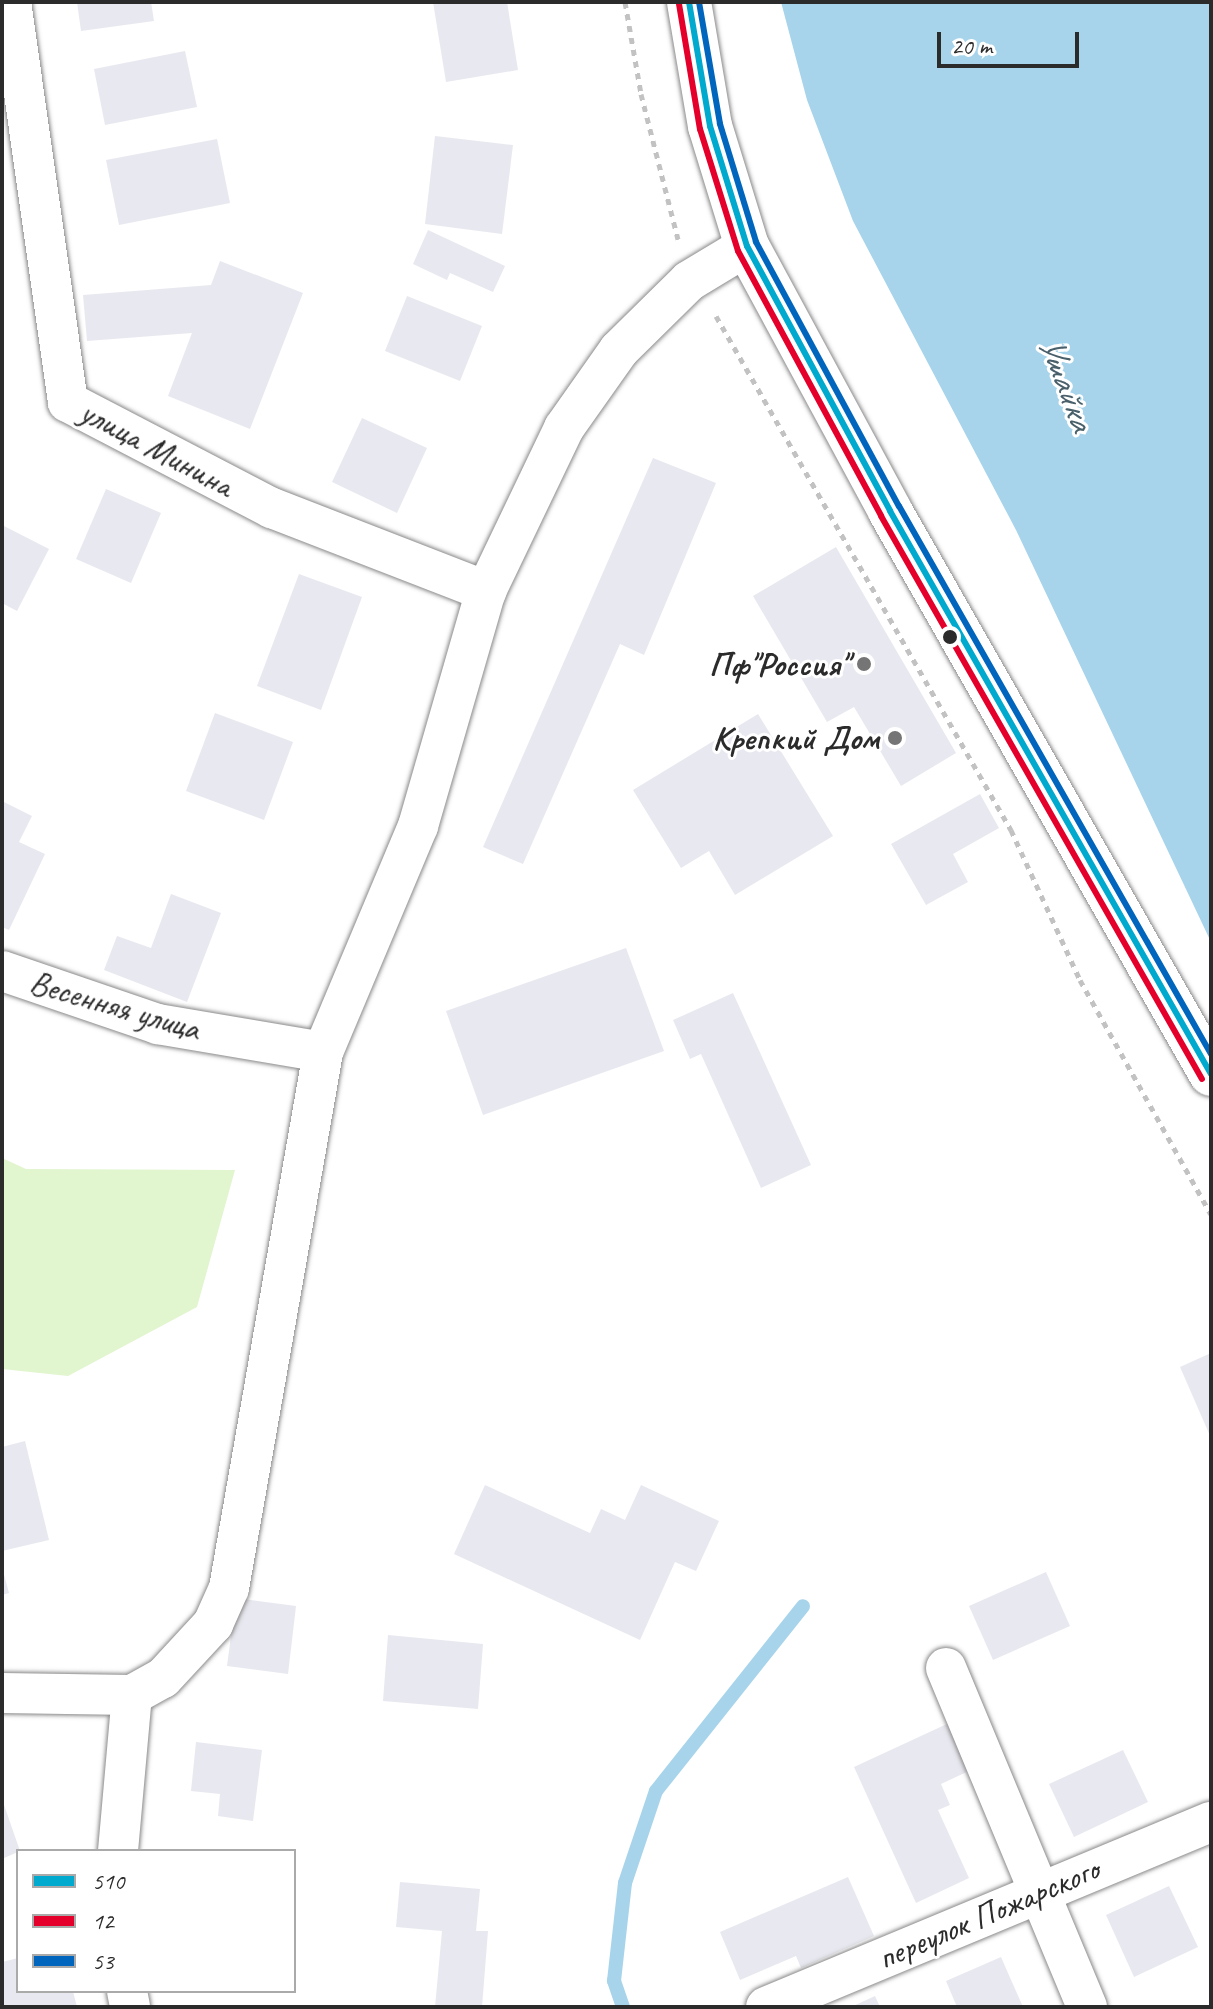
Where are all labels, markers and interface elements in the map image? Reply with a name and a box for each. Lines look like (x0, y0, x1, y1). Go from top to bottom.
scale bar (941, 16, 1083, 66)
text: 20 m (951, 31, 992, 61)
water label: Ушайка (1028, 330, 1104, 436)
street label: улица Минина (74, 391, 240, 505)
unlabelled marker (942, 629, 958, 645)
place label: Пф"Россия" (709, 644, 848, 684)
marker: Пф"Россия" (855, 655, 873, 673)
place label: Крепкий Дом (712, 718, 879, 758)
marker: Крепкий Дом (886, 729, 904, 747)
street label: Весенняя улица (24, 961, 206, 1049)
street label: переулок Пожарского (870, 1848, 1106, 1978)
legend (16, 1849, 296, 1993)
text: 510 (92, 1866, 124, 1896)
text: 12 (92, 1906, 114, 1936)
text: 53 (92, 1946, 114, 1976)

